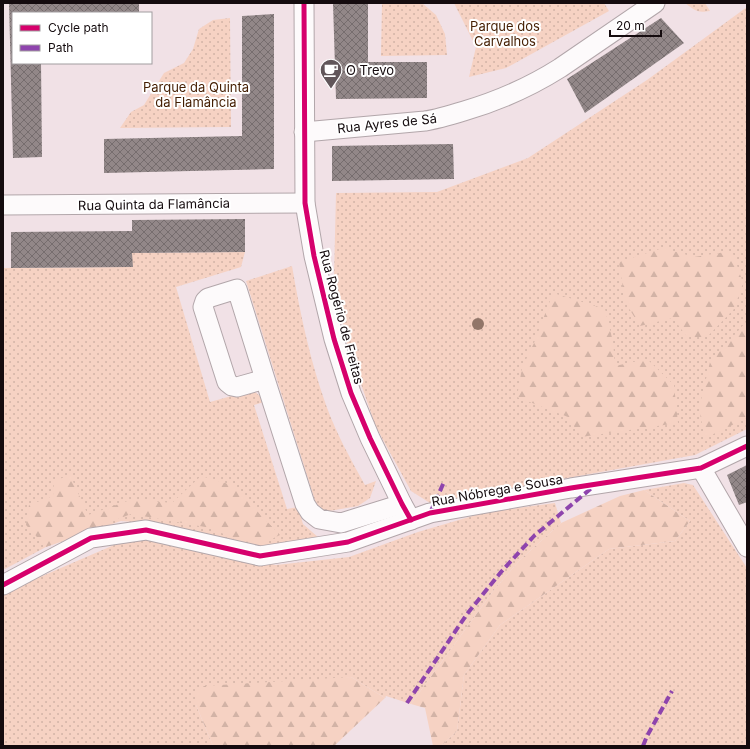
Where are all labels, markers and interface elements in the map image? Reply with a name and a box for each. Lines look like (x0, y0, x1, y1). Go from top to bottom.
legend (12, 12, 152, 64)
scale bar (610, 12, 661, 38)
park label: Parque dos Carvalhos (470, 18, 540, 49)
text: 20 m (616, 18, 645, 33)
text: Cycle path (48, 20, 109, 35)
text: Path (48, 40, 73, 55)
cafe icon: O Trevo (318, 57, 344, 90)
place label: O Trevo (346, 62, 394, 78)
park label: Parque da Quinta da Flamância (143, 79, 249, 110)
street label: Rua Ayres de Sá (336, 110, 438, 136)
street label: Rua Quinta da Flamância (78, 195, 230, 213)
street label: Rua Rogério de Freitas (316, 248, 368, 386)
street label: Rua Nóbrega e Sousa (430, 471, 564, 509)

